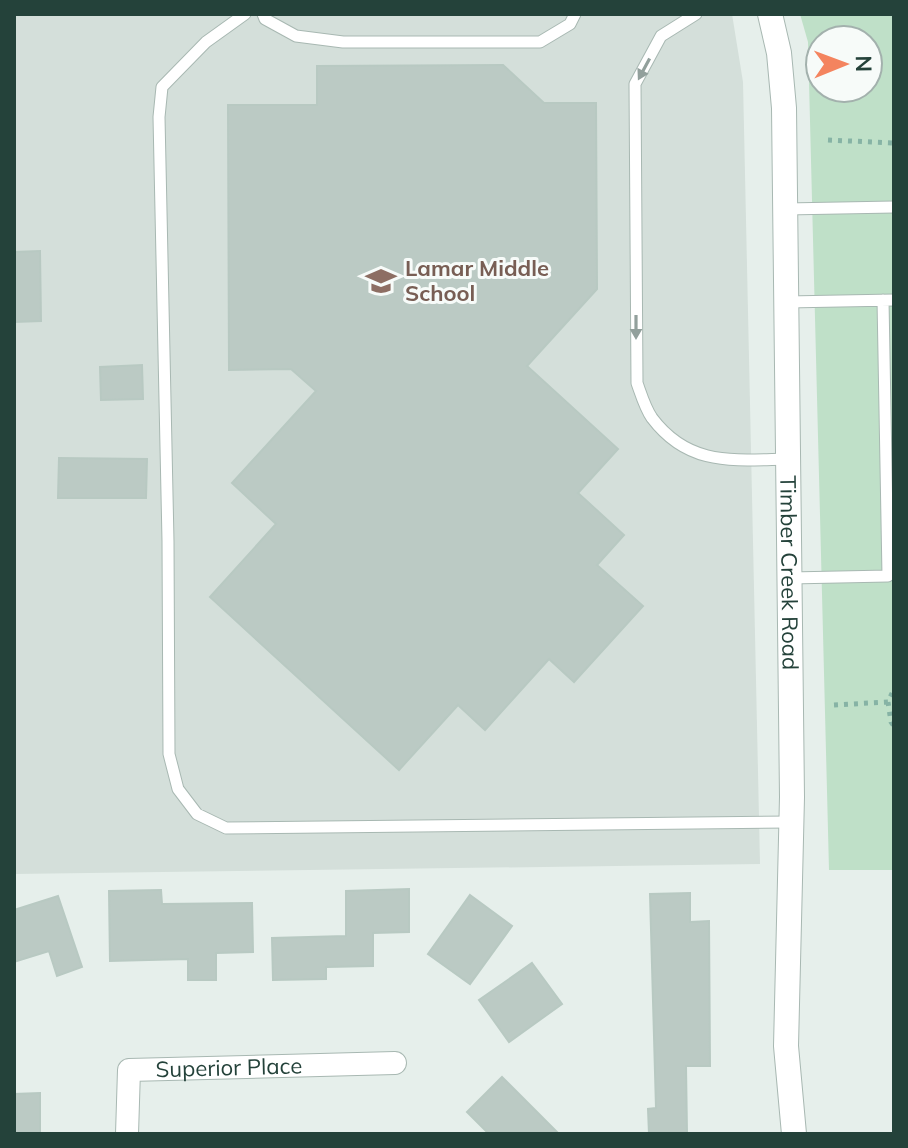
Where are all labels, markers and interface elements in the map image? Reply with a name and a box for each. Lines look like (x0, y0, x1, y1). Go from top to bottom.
north arrow (804, 24, 884, 104)
text: N (850, 55, 878, 72)
one-way arrow (637, 57, 650, 80)
place label: Lamar Middle School (405, 254, 549, 307)
school or university icon: Lamar Middle School (364, 264, 398, 298)
one-way arrow (630, 315, 642, 340)
street label: Timber Creek Road (774, 475, 805, 670)
street label: Superior Place (155, 1051, 303, 1083)

